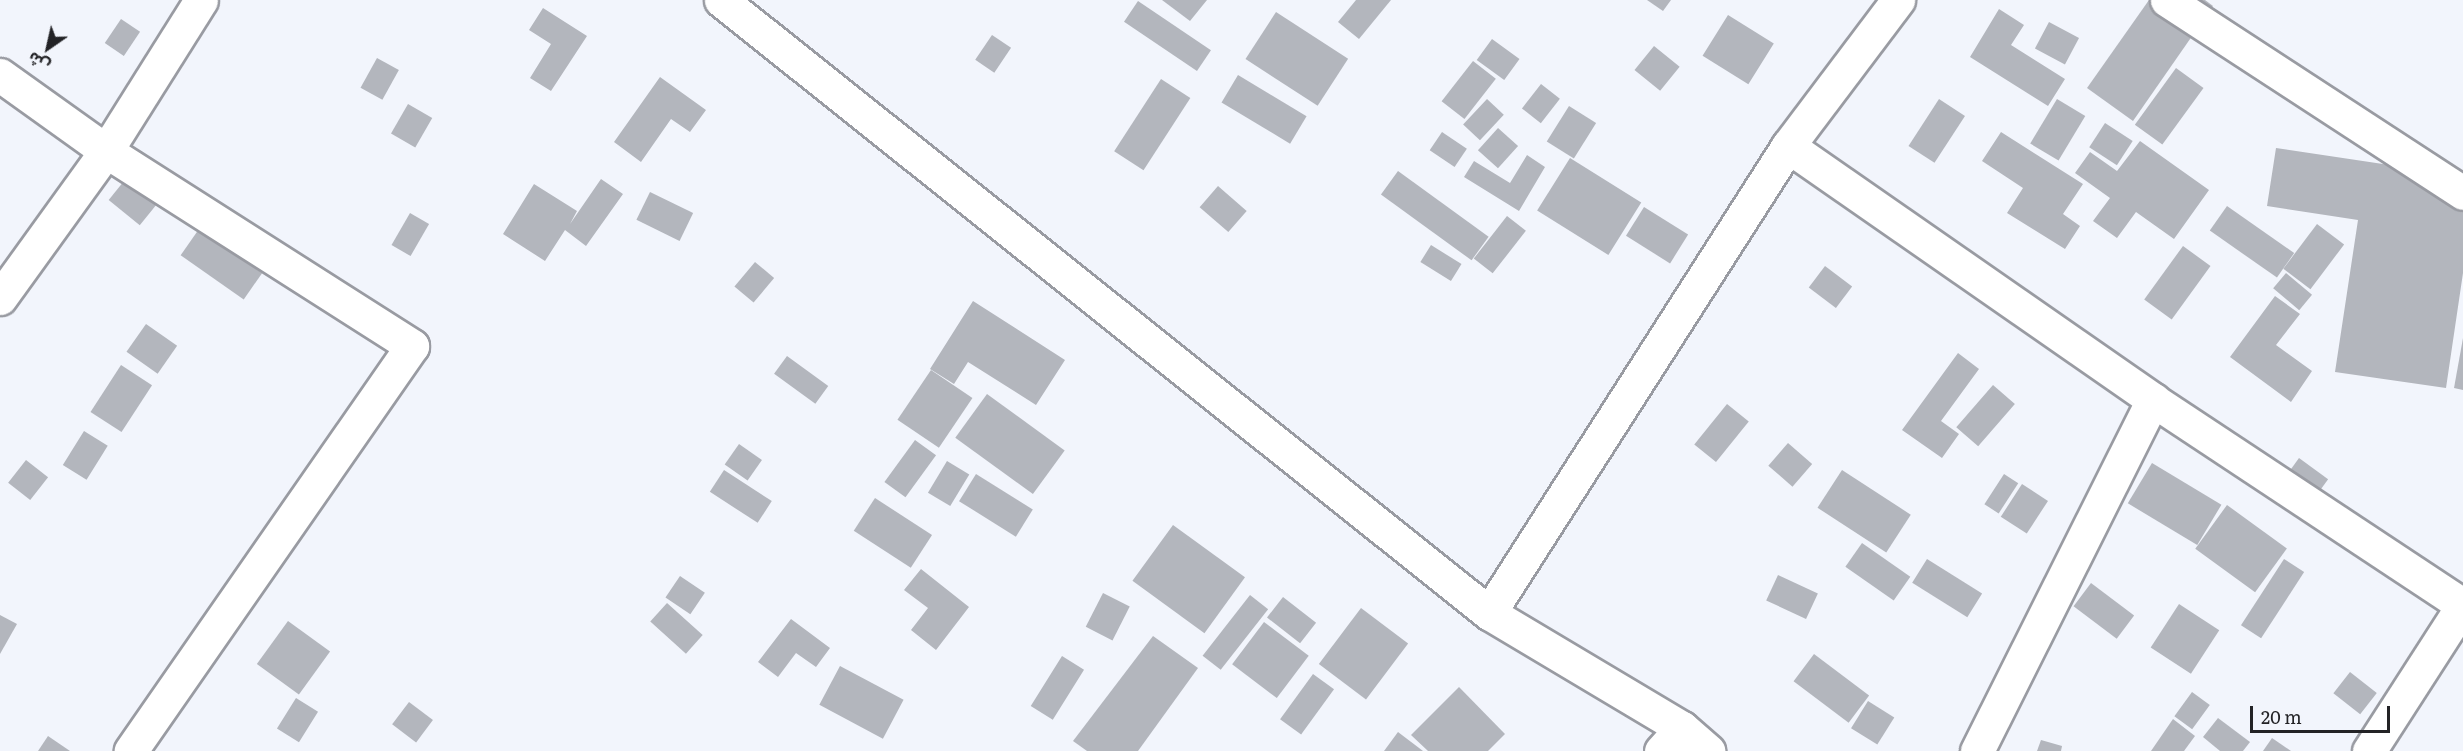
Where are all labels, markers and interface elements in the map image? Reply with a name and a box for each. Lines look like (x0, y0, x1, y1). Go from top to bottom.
north arrow (18, 18, 78, 78)
text: ش (22, 47, 54, 79)
scale bar (2253, 694, 2392, 732)
text: 20 m (2261, 703, 2302, 730)

